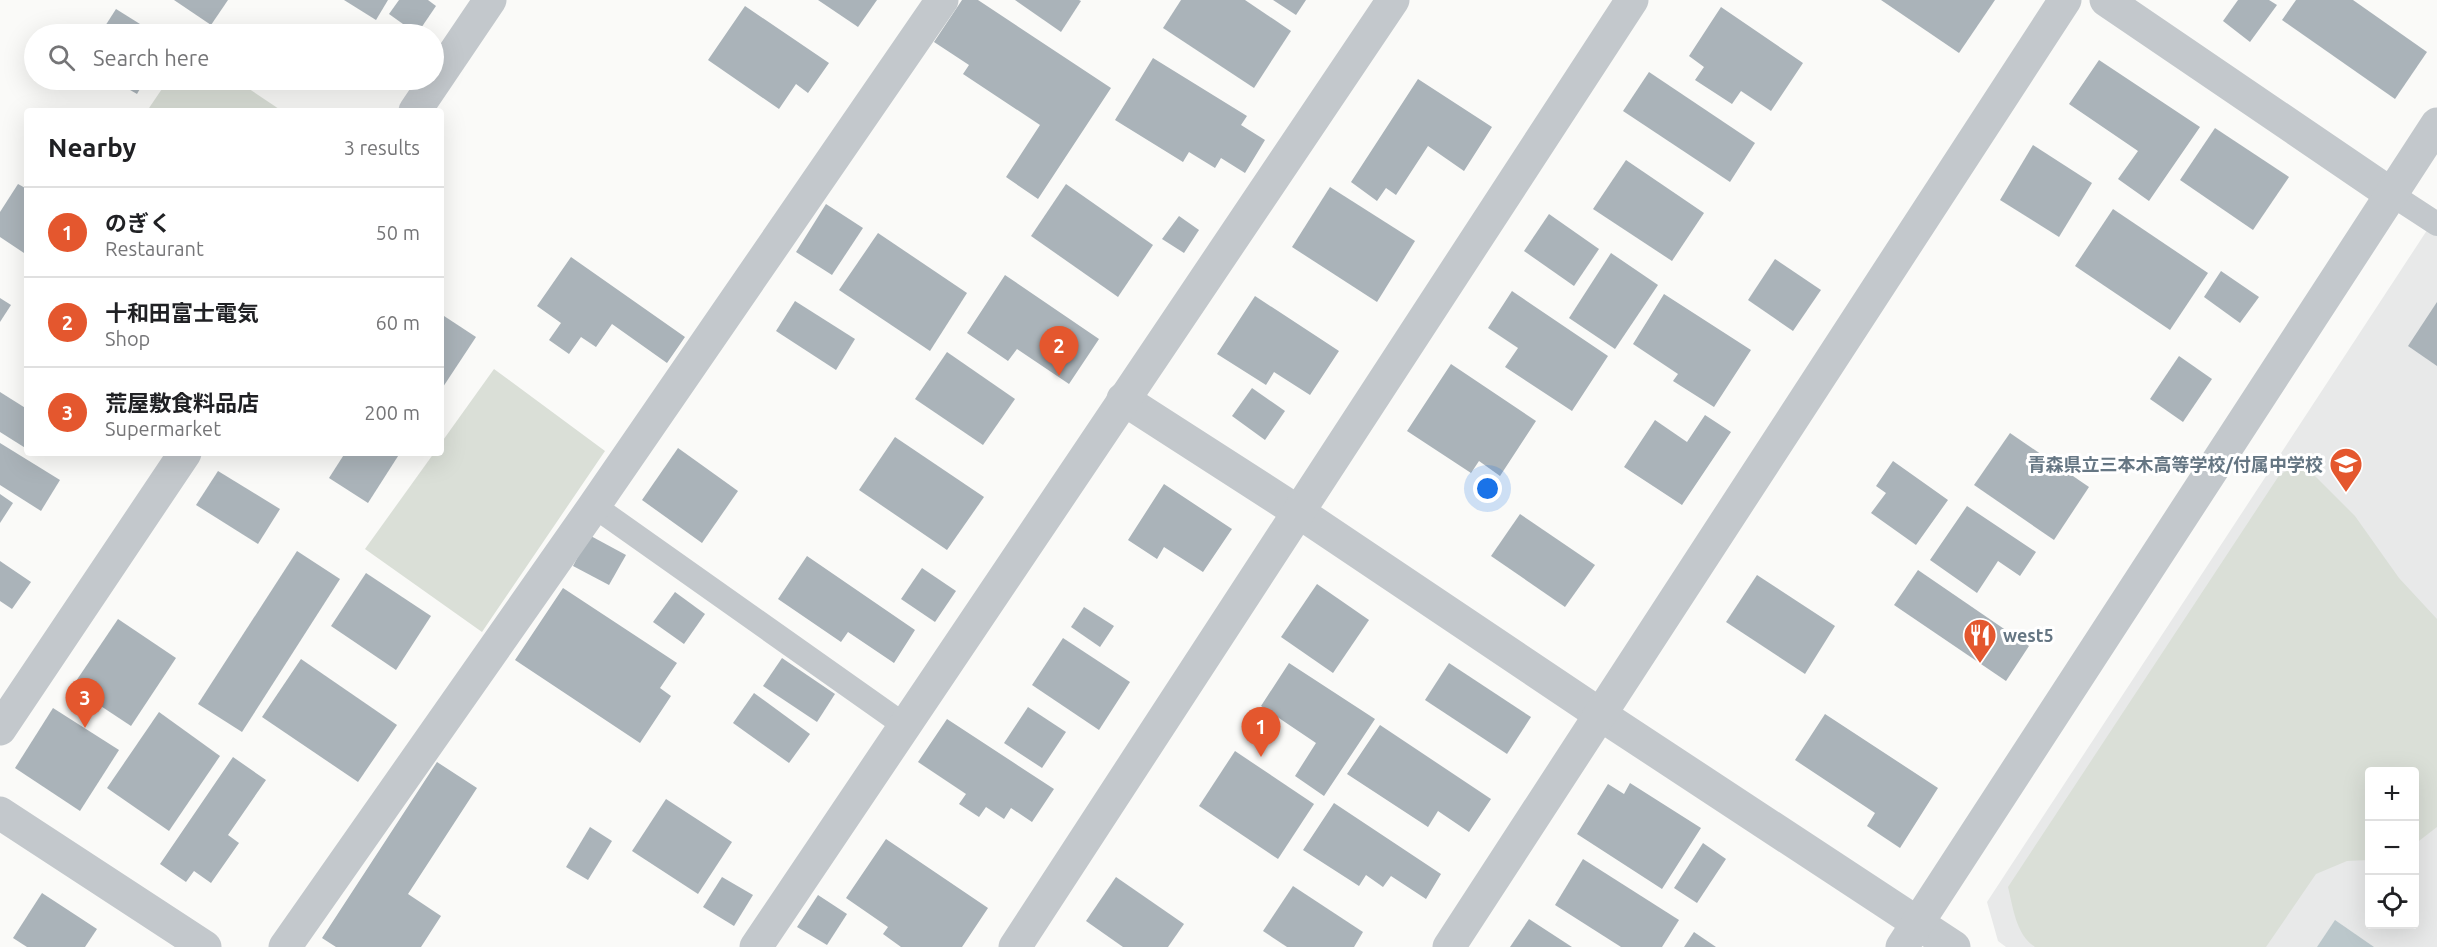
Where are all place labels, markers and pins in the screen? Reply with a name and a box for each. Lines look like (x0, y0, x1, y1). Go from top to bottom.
pin: 2 (1040, 326, 1078, 376)
school or university icon: 青森県立三本木高等学校/付属中学校 (2328, 446, 2364, 493)
place label: 青森県立三本木高等学校/付属中学校 (2027, 454, 2323, 474)
restaurant icon: west5 (1962, 617, 1998, 664)
place label: west5 (2003, 625, 2054, 645)
pin: 3 (66, 678, 104, 728)
pin: 1 (1242, 708, 1280, 757)

